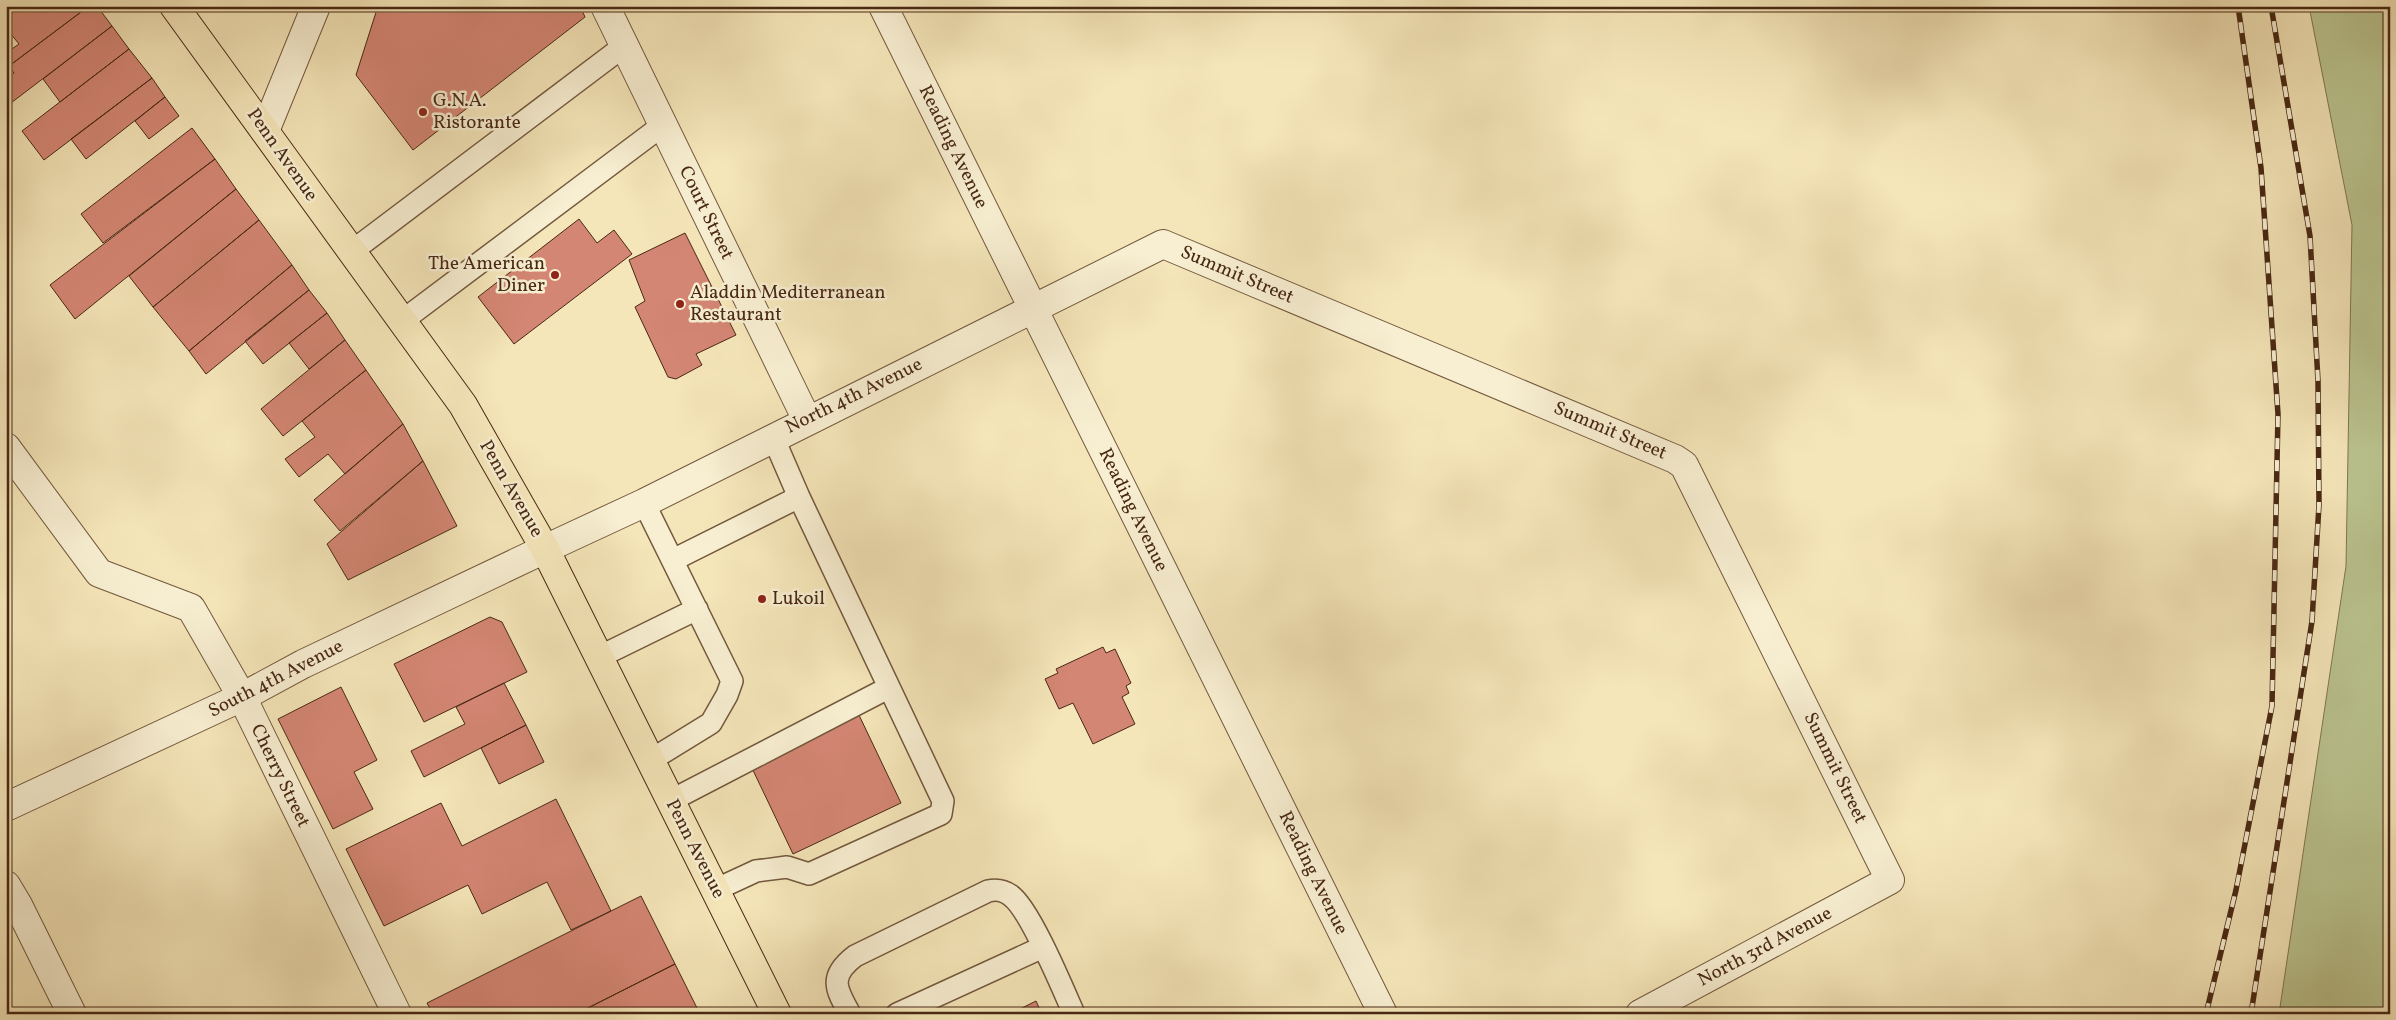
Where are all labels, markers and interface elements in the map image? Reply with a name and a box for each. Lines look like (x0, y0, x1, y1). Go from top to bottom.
street label: Reading Avenue (912, 81, 994, 213)
place label: G.N.A. Ristorante (433, 88, 521, 136)
street label: Penn Avenue (240, 103, 324, 207)
marker: G.N.A. Ristorante (417, 106, 429, 118)
street label: Court Street (672, 162, 740, 265)
street label: Summit Street (1176, 239, 1298, 311)
place label: The American Diner (428, 251, 545, 299)
marker: The American Diner (549, 269, 561, 281)
place label: Aladdin Mediterranean Restaurant (690, 280, 886, 328)
marker: Aladdin Mediterranean Restaurant (674, 298, 686, 310)
street label: North 4th Avenue (781, 352, 927, 440)
street label: Summit Street (1549, 395, 1671, 467)
street label: Penn Avenue (473, 436, 549, 542)
street label: Reading Avenue (1092, 444, 1174, 576)
place label: Lukoil (772, 586, 825, 612)
marker: Lukoil (756, 593, 768, 605)
street label: South 4th Avenue (204, 634, 348, 724)
street label: Summit Street (1797, 708, 1873, 828)
street label: Cherry Street (244, 720, 316, 832)
street label: Penn Avenue (659, 795, 731, 903)
street label: Reading Avenue (1272, 807, 1354, 939)
street label: North 3rd Avenue (1693, 901, 1837, 993)

